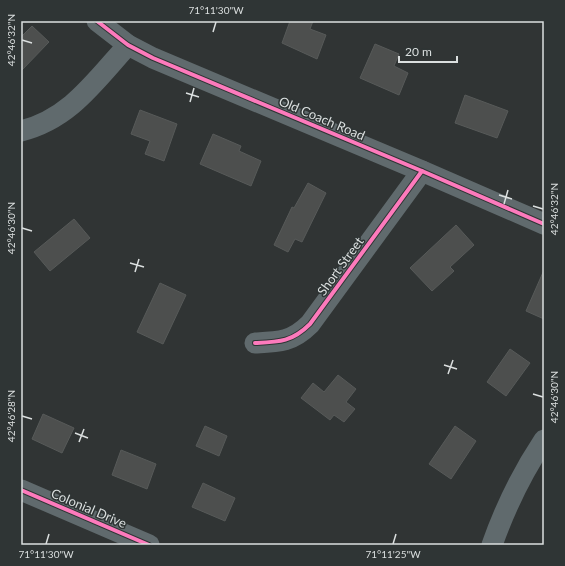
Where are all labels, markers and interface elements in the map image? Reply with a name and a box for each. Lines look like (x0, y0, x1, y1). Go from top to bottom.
text: 71°11'30"W (188, 4, 244, 16)
text: 42°46'32"N (5, 14, 17, 66)
scale bar (399, 38, 457, 64)
text: 20 m (405, 44, 432, 59)
street label: Old Coach Road (277, 93, 367, 143)
text: 42°46'32"N (548, 183, 560, 235)
text: 42°46'30"N (5, 202, 17, 254)
street label: Short Street (313, 233, 367, 298)
text: 42°46'30"N (548, 371, 560, 423)
text: 42°46'28"N (5, 390, 17, 442)
street label: Colonial Drive (49, 485, 129, 531)
text: 71°11'30"W (18, 548, 74, 560)
text: 71°11'25"W (365, 548, 421, 560)

